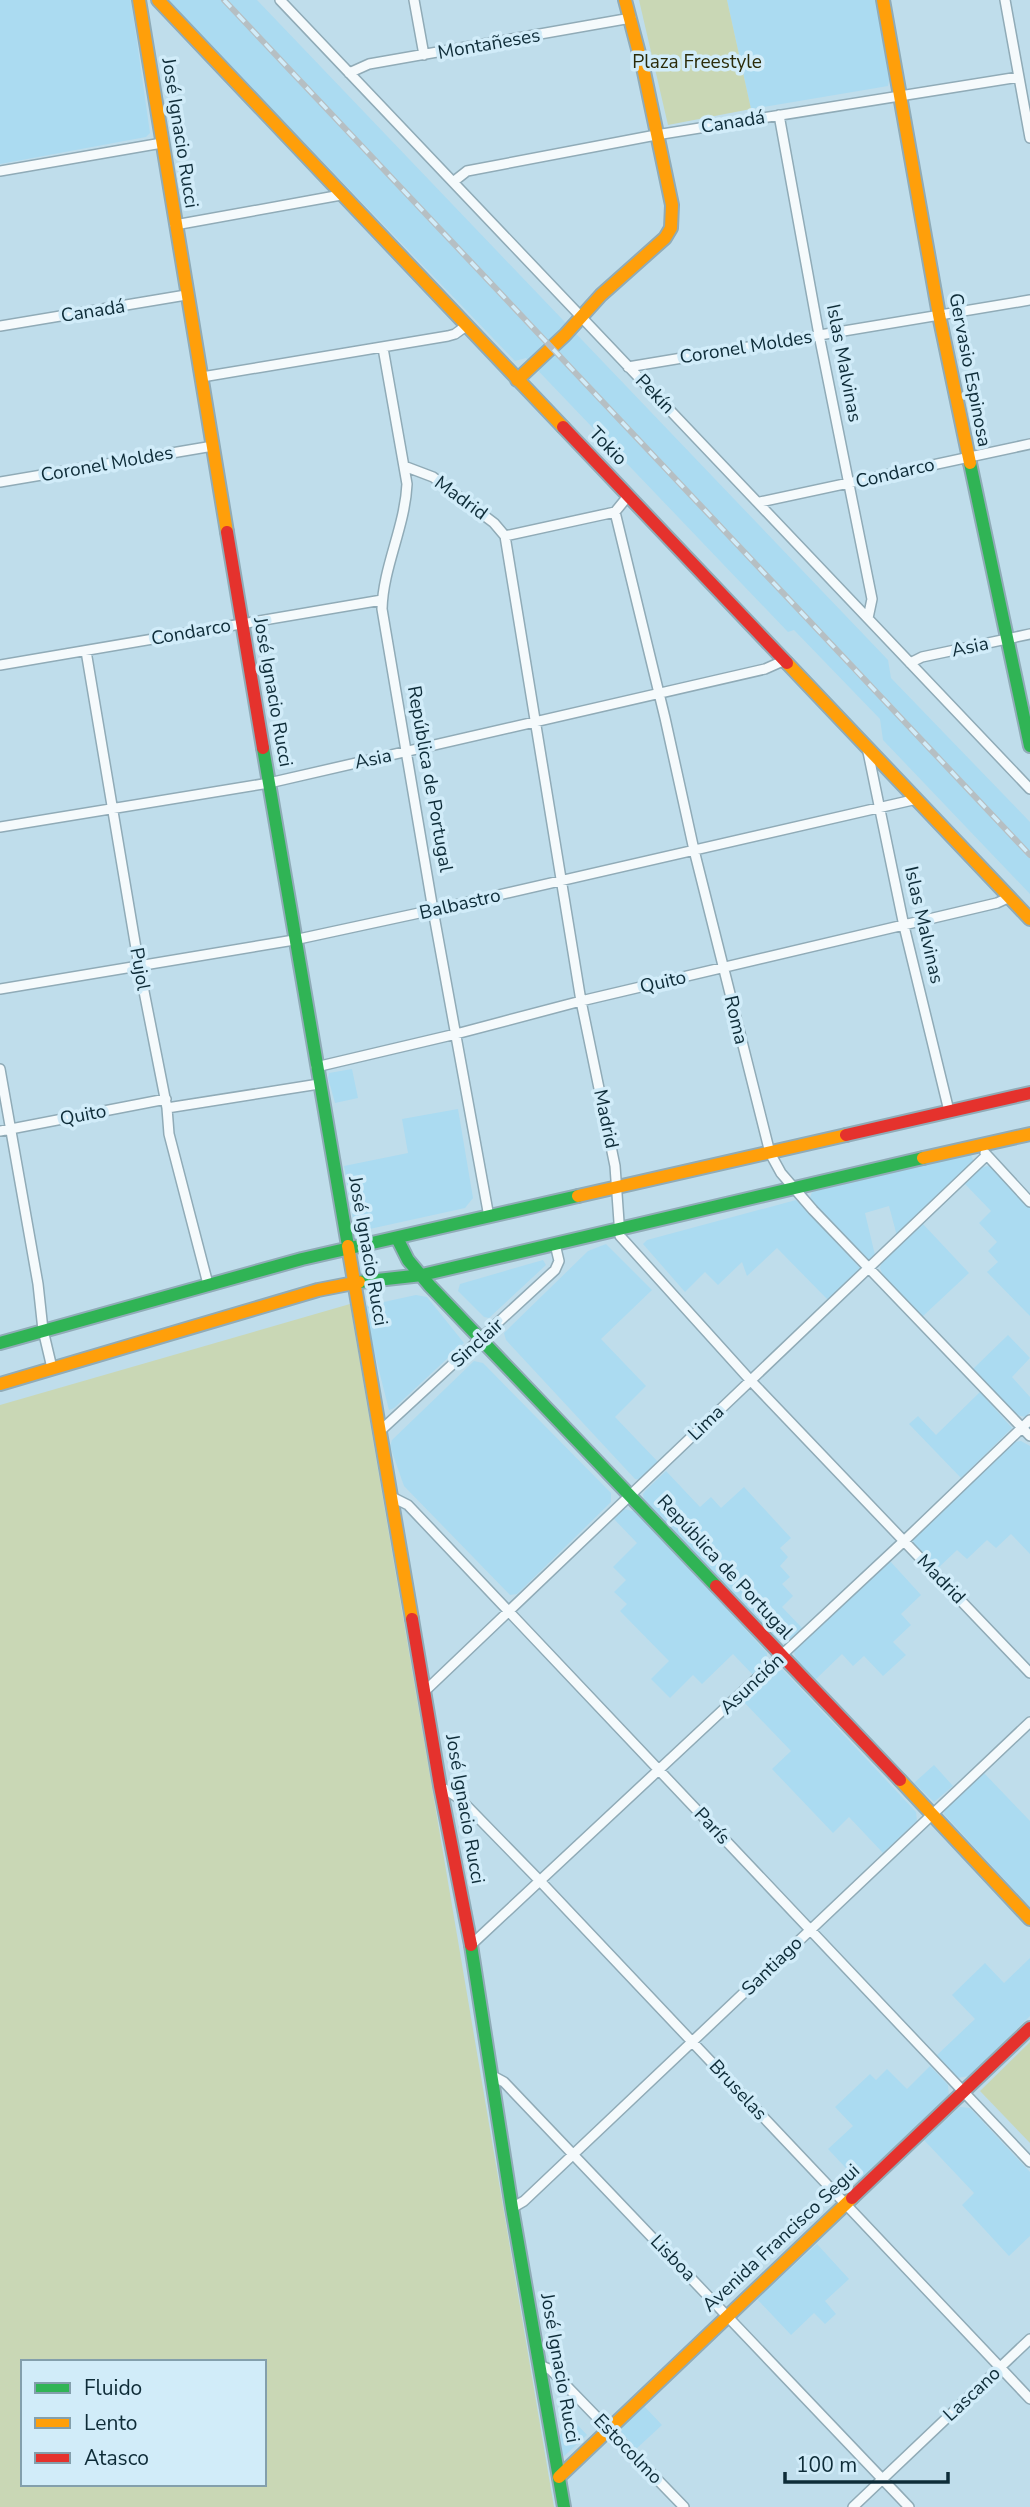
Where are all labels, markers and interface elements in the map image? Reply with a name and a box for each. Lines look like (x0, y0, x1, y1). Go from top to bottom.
street label: Montañeses (436, 22, 542, 66)
park label: Plaza Freestyle (632, 49, 762, 75)
street label: José Ignacio Rucci (155, 55, 205, 210)
street label: Canadá (699, 104, 767, 140)
street label: Gervasio Espinosa (942, 291, 998, 449)
street label: Canadá (59, 293, 127, 329)
street label: Islas Malvinas (820, 302, 868, 424)
street label: Coronel Moldes (678, 324, 814, 370)
street label: Pekín (630, 368, 680, 420)
street label: Tokio (583, 421, 633, 471)
street label: Coronel Moldes (39, 440, 175, 488)
street label: Condarco (853, 451, 937, 495)
street label: Madrid (429, 470, 493, 526)
street label: Condarco (149, 612, 233, 652)
street label: José Ignacio Rucci (247, 614, 299, 769)
street label: Asia (949, 630, 991, 664)
street label: República de Portugal (401, 684, 459, 875)
street label: Asia (352, 742, 394, 776)
street label: Islas Malvinas (898, 864, 950, 986)
street label: Balbastro (417, 882, 503, 926)
street label: Pujol (123, 945, 157, 993)
street label: Quito (637, 964, 689, 1000)
street label: Roma (718, 993, 754, 1047)
street label: Madrid (587, 1087, 625, 1151)
street label: Quito (58, 1098, 108, 1132)
street label: José Ignacio Rucci (342, 1173, 394, 1328)
street label: Sinclair (445, 1312, 509, 1374)
street label: Lima (682, 1399, 730, 1447)
street label: República de Portugal (651, 1489, 799, 1645)
street label: Madrid (911, 1549, 971, 1609)
street label: Asunción (714, 1648, 790, 1720)
street label: José Ignacio Rucci (439, 1731, 491, 1886)
street label: París (688, 1802, 736, 1850)
street label: Santiago (736, 1930, 808, 2002)
street label: Bruselas (703, 2054, 773, 2126)
street label: Avenida Francisco Segui (697, 2158, 865, 2318)
street label: Lisboa (644, 2229, 702, 2287)
street label: José Ignacio Rucci (534, 2290, 586, 2445)
legend (21, 2360, 266, 2486)
street label: Lascano (938, 2361, 1006, 2427)
text: Fluido (84, 2374, 142, 2402)
street label: Estocolmo (588, 2408, 668, 2490)
text: Lento (84, 2409, 137, 2437)
scale bar (785, 2440, 948, 2484)
text: Atasco (84, 2444, 149, 2472)
text: 100 m (796, 2451, 857, 2479)

